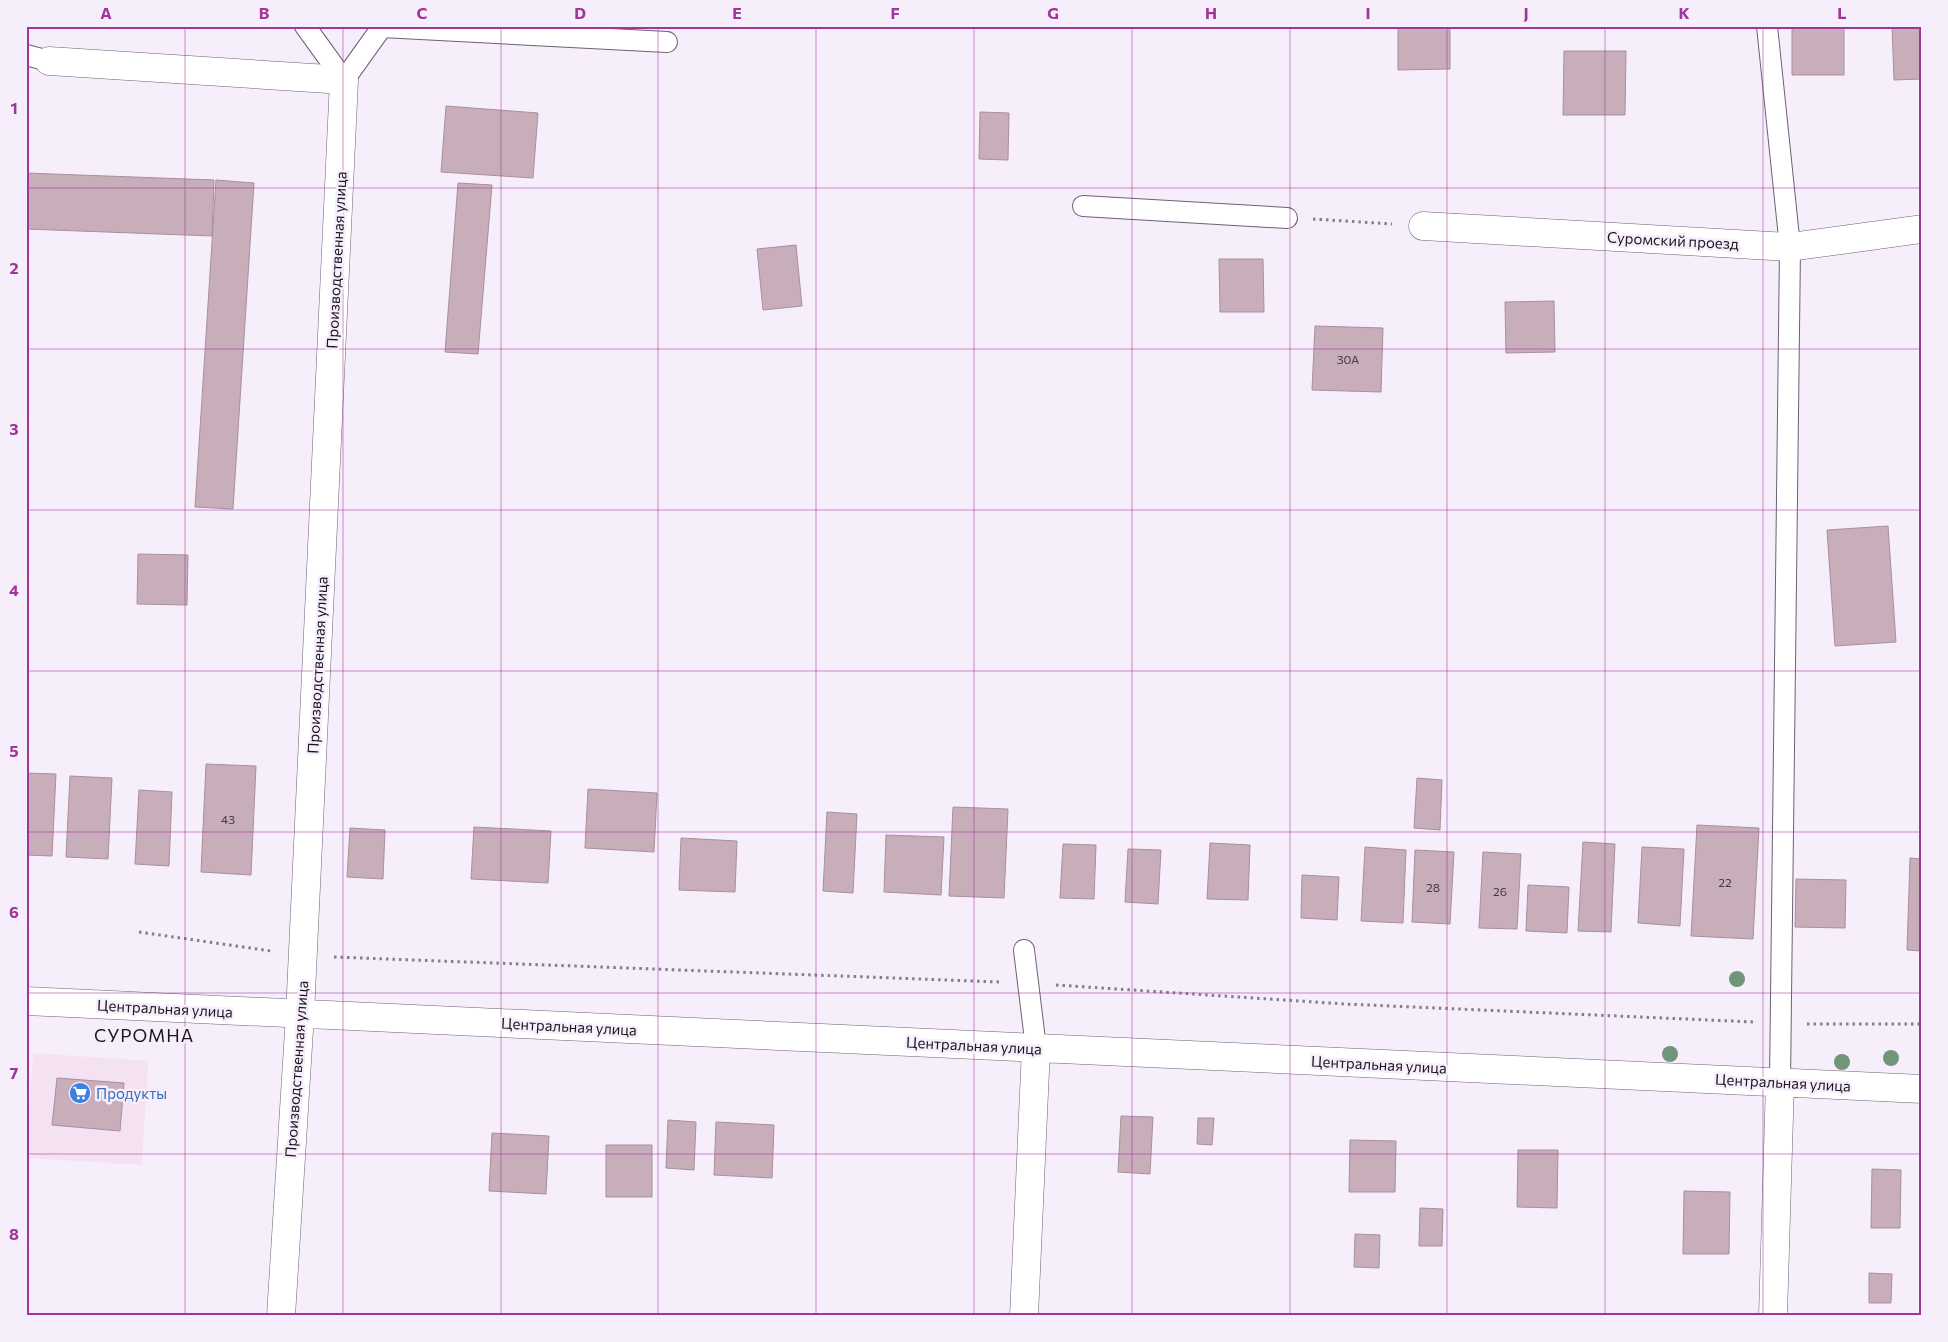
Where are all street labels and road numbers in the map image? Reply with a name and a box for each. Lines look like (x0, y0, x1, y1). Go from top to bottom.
street label: Производственная улица (322, 171, 350, 349)
street label: Суромский проезд (1607, 228, 1740, 252)
street label: Производственная улица (303, 576, 331, 754)
street label: Производственная улица (281, 980, 311, 1158)
street label: Центральная улица (97, 995, 233, 1021)
street label: Центральная улица (501, 1013, 637, 1039)
street label: Центральная улица (906, 1032, 1042, 1058)
street label: Центральная улица (1311, 1051, 1447, 1077)
street label: Центральная улица (1715, 1069, 1851, 1095)

